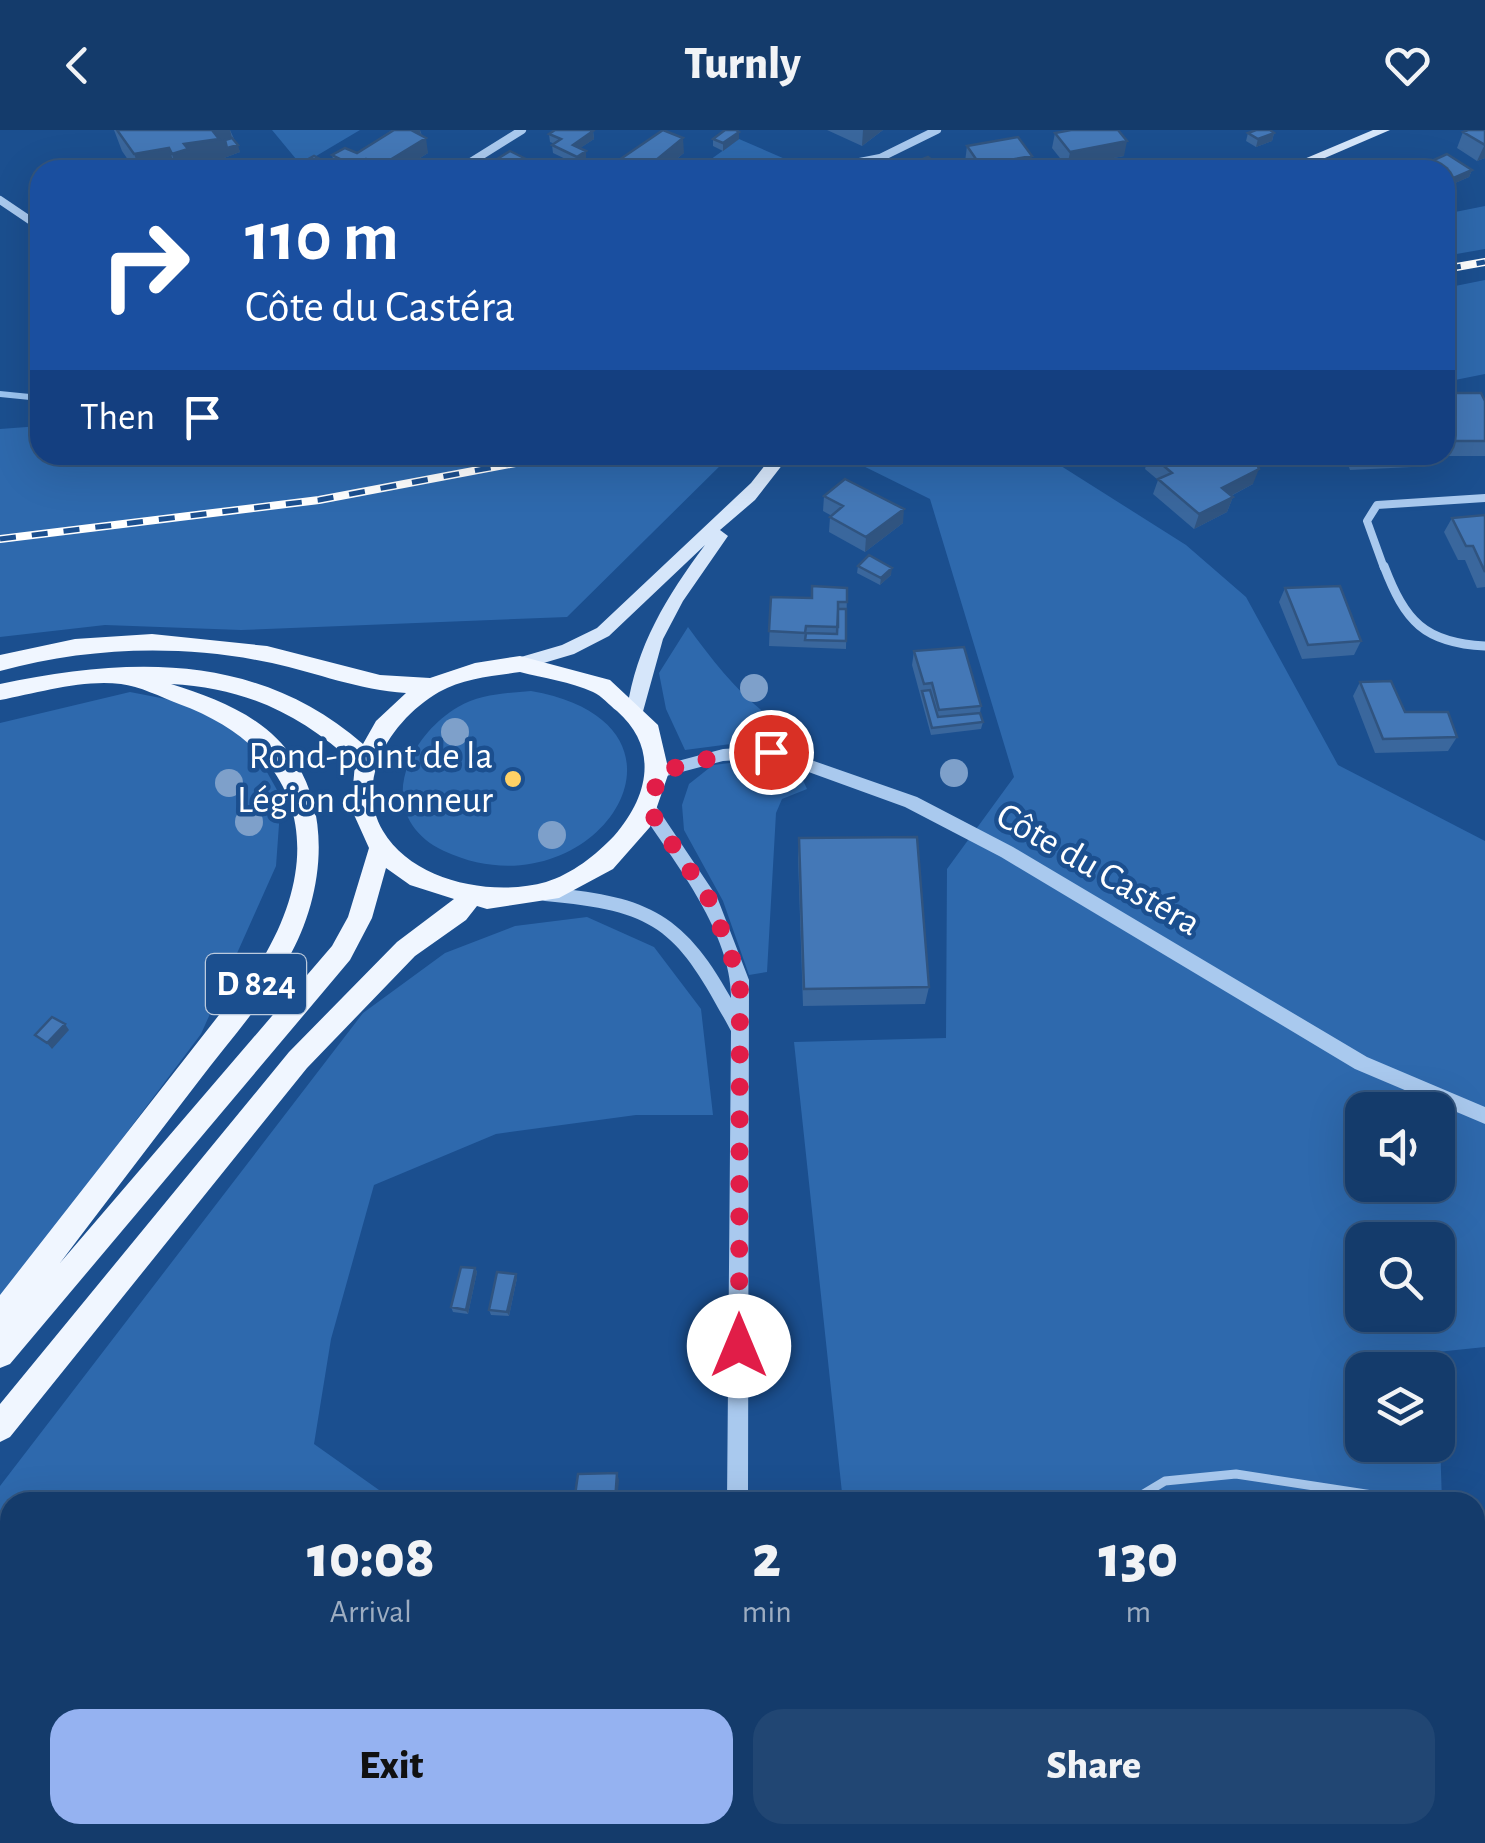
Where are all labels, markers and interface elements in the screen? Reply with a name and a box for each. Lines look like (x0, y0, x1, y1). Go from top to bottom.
icon: back (50, 38, 105, 93)
icon: heart (1380, 38, 1435, 93)
text: Turnly (684, 42, 801, 87)
icon: right (80, 200, 210, 330)
text: 110 m (245, 203, 399, 273)
text: Côte du Castéra (245, 285, 515, 330)
icon: arrive (175, 390, 230, 445)
text: Then (80, 399, 155, 437)
pin (729, 710, 814, 795)
icon: arrive (744, 725, 799, 780)
place label: Rond-point de la Légion d'honneur (237, 738, 494, 820)
marker: Rond-point de la Légion d'honneur (502, 768, 524, 790)
street label: Côte du Castéra (990, 796, 1206, 944)
road number: D 824 (206, 954, 306, 1014)
map controls (1345, 1092, 1455, 1462)
button: sound (1345, 1092, 1455, 1202)
button: search (1345, 1222, 1455, 1332)
position arrow (687, 1294, 791, 1398)
button: layers (1345, 1352, 1455, 1462)
text: 10:08 (307, 1528, 435, 1588)
text: 2 (752, 1528, 781, 1588)
text: 130 (1099, 1528, 1178, 1588)
text: Arrival (330, 1596, 412, 1628)
text: min (742, 1596, 792, 1628)
text: m (1126, 1596, 1151, 1628)
button: Exit (50, 1709, 733, 1824)
button: Share (753, 1709, 1435, 1824)

